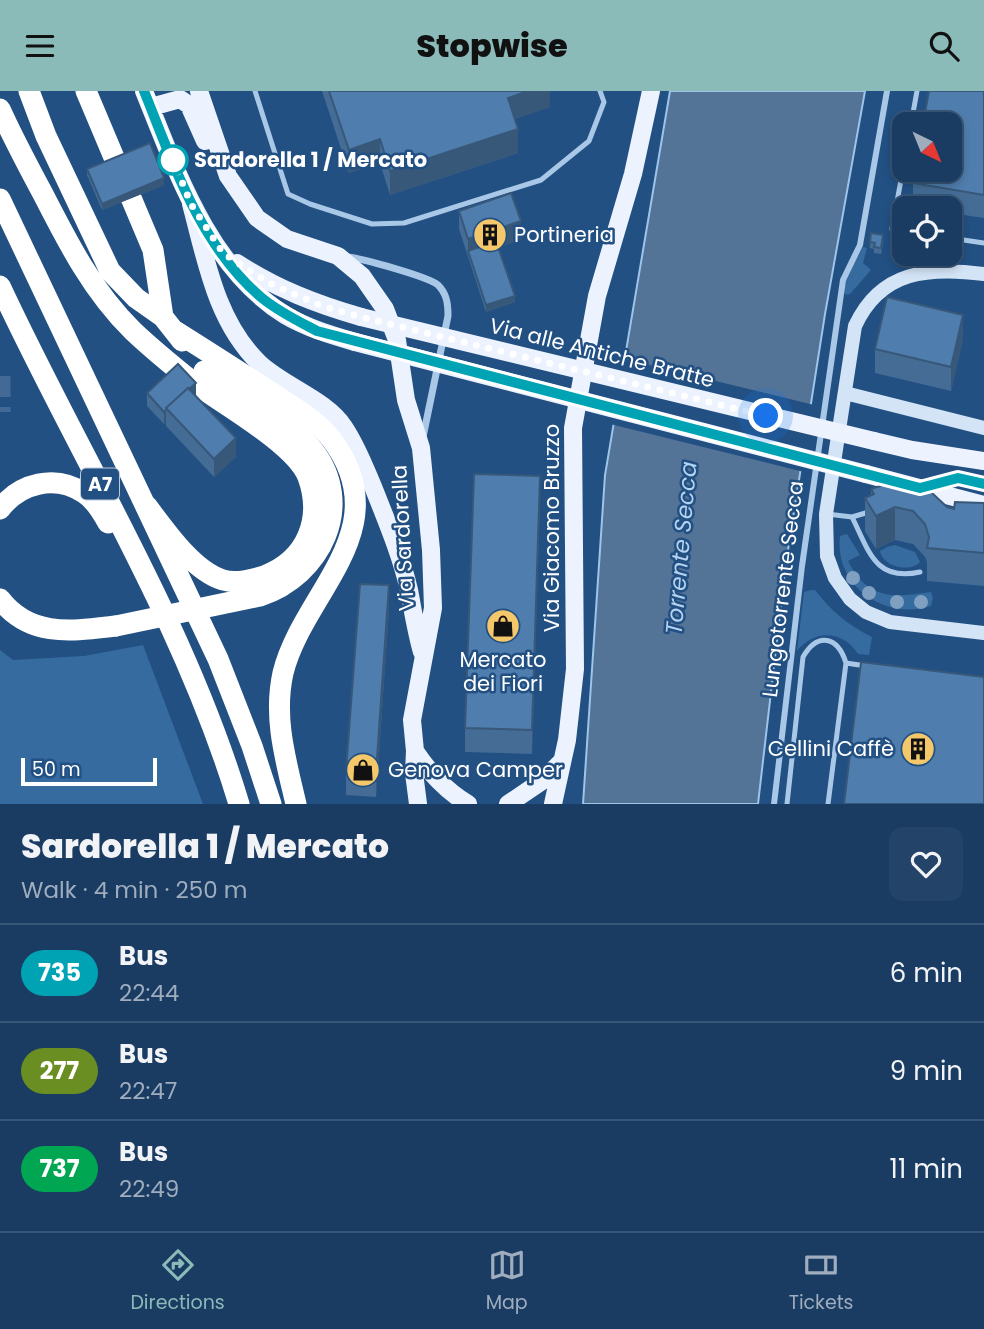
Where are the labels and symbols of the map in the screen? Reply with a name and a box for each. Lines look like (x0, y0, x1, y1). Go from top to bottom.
north arrow (892, 112, 962, 182)
marker: Sardorella 1 / Mercato (158, 145, 188, 175)
place label: Sardorella 1 / Mercato (194, 145, 427, 174)
building icon: Portineria (471, 216, 509, 254)
place label: Portineria (514, 220, 614, 249)
street label: Via alle Antiche Bratte (487, 311, 718, 394)
your location (748, 398, 783, 433)
street label: Via Giacomo Bruzzo (537, 424, 566, 632)
water label: Torrente Secca (657, 460, 705, 636)
street label: Via Sardorella (384, 464, 421, 612)
road number: A7 (81, 469, 119, 499)
street label: Lungotorrente Secca (755, 479, 810, 699)
shop icon: Mercato dei Fiori (484, 607, 522, 645)
place label: Mercato dei Fiori (460, 645, 546, 698)
building icon: Cellini Caffè (899, 730, 937, 768)
place label: Cellini Caffè (768, 734, 894, 763)
shop icon: Genova Camper (344, 751, 382, 789)
scale bar (21, 755, 158, 787)
place label: Genova Camper (388, 755, 563, 784)

